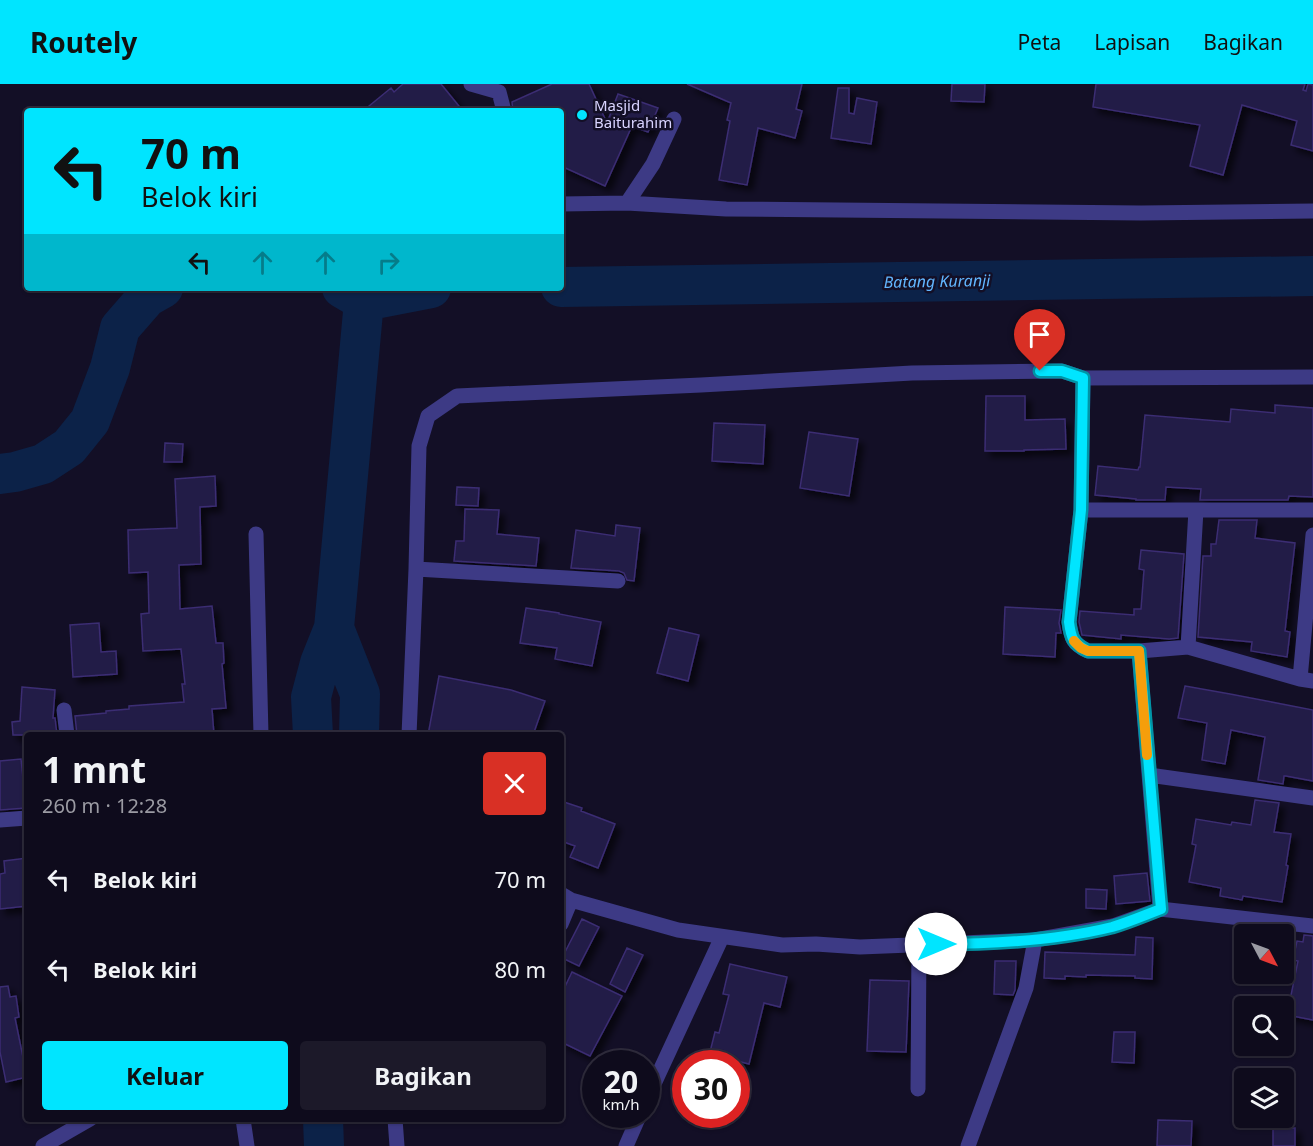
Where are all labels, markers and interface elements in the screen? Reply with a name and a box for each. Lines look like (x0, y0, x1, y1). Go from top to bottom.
text: Routely (30, 23, 137, 61)
text: Peta (1017, 28, 1061, 56)
text: Lapisan (1094, 28, 1170, 56)
text: Bagikan (1203, 28, 1283, 56)
place label: Masjid Baiturahim (594, 95, 672, 132)
marker: Masjid Baiturahim (575, 108, 589, 122)
text: 70 m (141, 124, 241, 181)
icon: left (42, 132, 120, 210)
text: Belok kiri (141, 178, 258, 215)
icon: left (183, 246, 216, 279)
icon: ahead (246, 246, 279, 279)
icon: ahead (309, 246, 342, 279)
icon: right (372, 246, 405, 279)
water label: Batang Kuranji (883, 269, 991, 293)
pin (1014, 309, 1065, 371)
icon: arrive (1023, 318, 1056, 351)
text: 1 mnt (42, 745, 146, 794)
button: close (483, 752, 546, 815)
text: 260 m · 12:28 (42, 792, 167, 819)
icon: left (42, 863, 75, 896)
text: Belok kiri (93, 864, 197, 894)
text: 70 m (495, 864, 546, 894)
position arrow (904, 912, 968, 976)
north arrow (1234, 924, 1294, 984)
map controls (1234, 924, 1294, 1128)
icon: left (42, 953, 75, 986)
text: Belok kiri (93, 954, 197, 984)
text: 80 m (495, 954, 546, 984)
button: search (1234, 996, 1294, 1056)
button: Keluar (42, 1041, 288, 1110)
button: Bagikan (300, 1041, 546, 1110)
speed limit sign: 30 (672, 1050, 750, 1128)
text: 20 (604, 1061, 638, 1102)
button: layers (1234, 1068, 1294, 1128)
text: km/h (603, 1094, 639, 1114)

